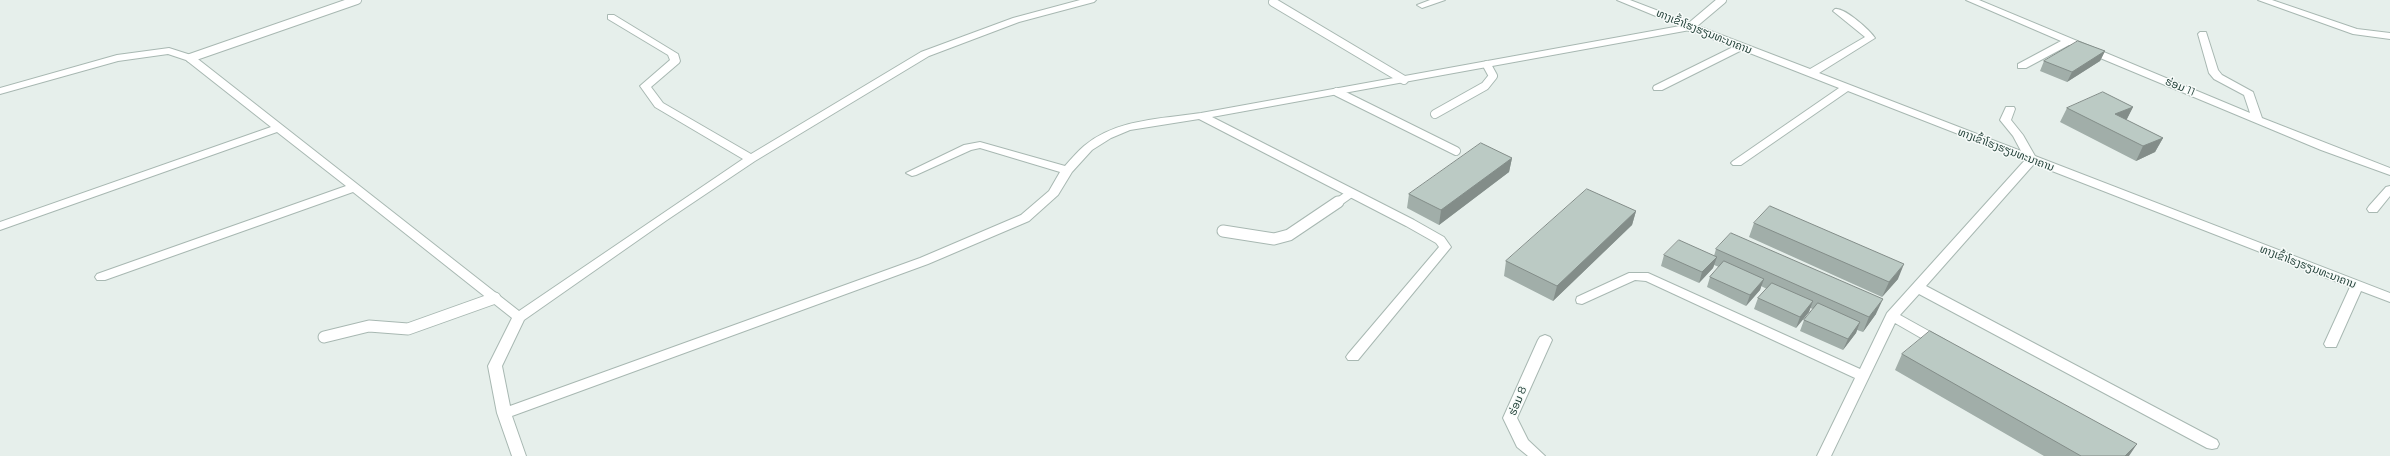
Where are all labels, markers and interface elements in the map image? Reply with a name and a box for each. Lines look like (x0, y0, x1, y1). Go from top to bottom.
street label: ທາງເຂົ້າໂຮງຮຽນທະນາຄານ (1654, 7, 1754, 57)
street label: ຮ່ອມ 11 (2163, 75, 2197, 99)
street label: ທາງເຂົ້າໂຮງຮຽນທະນາຄານ (1956, 126, 2056, 174)
street label: ທາງເຂົ້າໂຮງຮຽນທະນາຄານ (2258, 243, 2358, 291)
street label: ຮ່ອມ 8 (1506, 385, 1530, 417)

